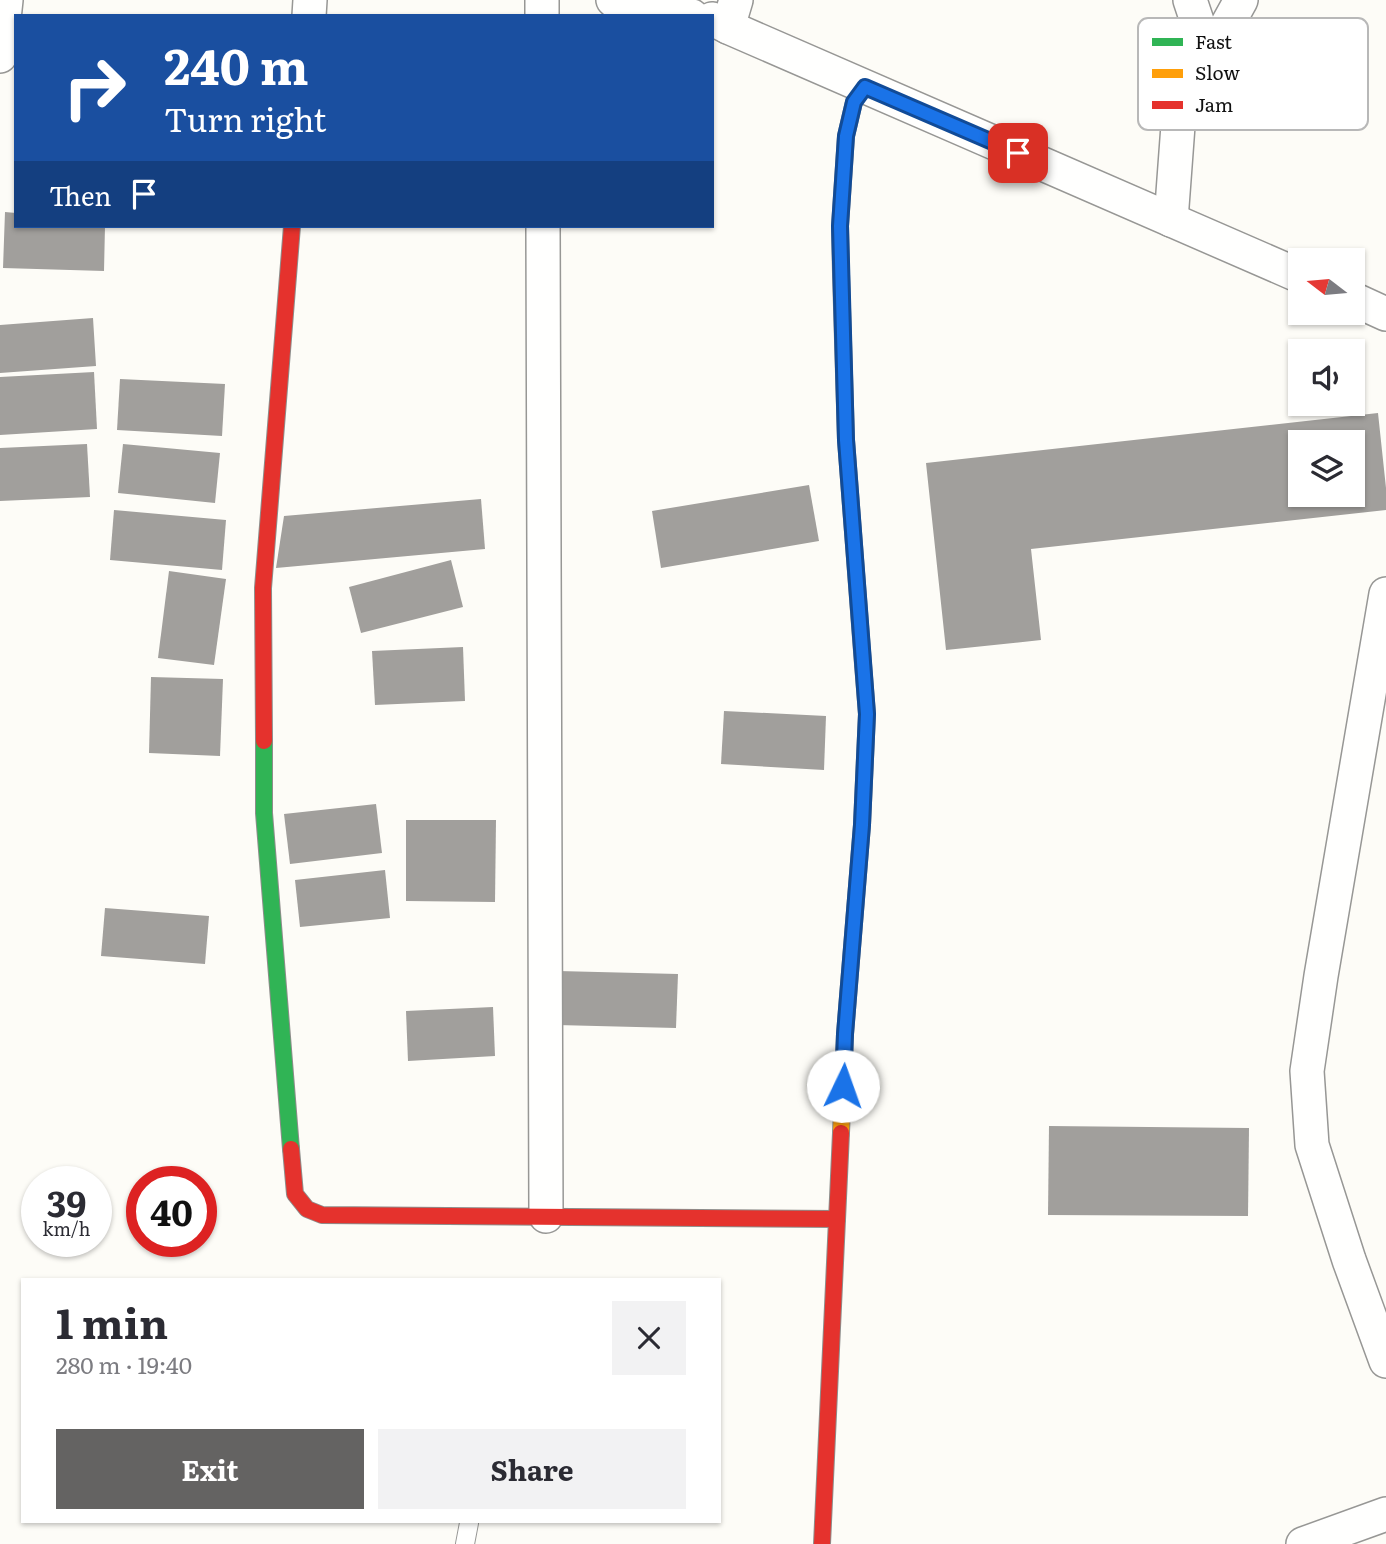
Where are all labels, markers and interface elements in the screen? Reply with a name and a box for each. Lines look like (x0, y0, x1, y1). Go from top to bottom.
legend (1138, 18, 1368, 130)
text: 240 m (164, 27, 309, 100)
text: Fast (1195, 27, 1232, 55)
icon: right (49, 42, 140, 133)
text: Slow (1195, 58, 1240, 86)
text: Jam (1195, 90, 1233, 118)
text: Turn right (164, 94, 326, 142)
pin (988, 123, 1048, 183)
icon: arrive (999, 134, 1037, 172)
text: Then (49, 175, 111, 214)
icon: arrive (125, 175, 163, 213)
north arrow (1288, 248, 1365, 326)
map controls (1288, 248, 1365, 507)
button: sound (1288, 339, 1365, 416)
button: layers (1288, 430, 1365, 507)
position arrow (806, 1049, 880, 1123)
speed limit sign: 40 (126, 1166, 217, 1257)
text: 39 (47, 1176, 86, 1228)
text: km/h (43, 1215, 90, 1242)
text: 1 min (56, 1290, 168, 1352)
button: close (612, 1301, 686, 1375)
text: 280 m · 19:40 (56, 1347, 192, 1381)
button: Exit (56, 1429, 364, 1509)
button: Share (378, 1429, 686, 1509)

